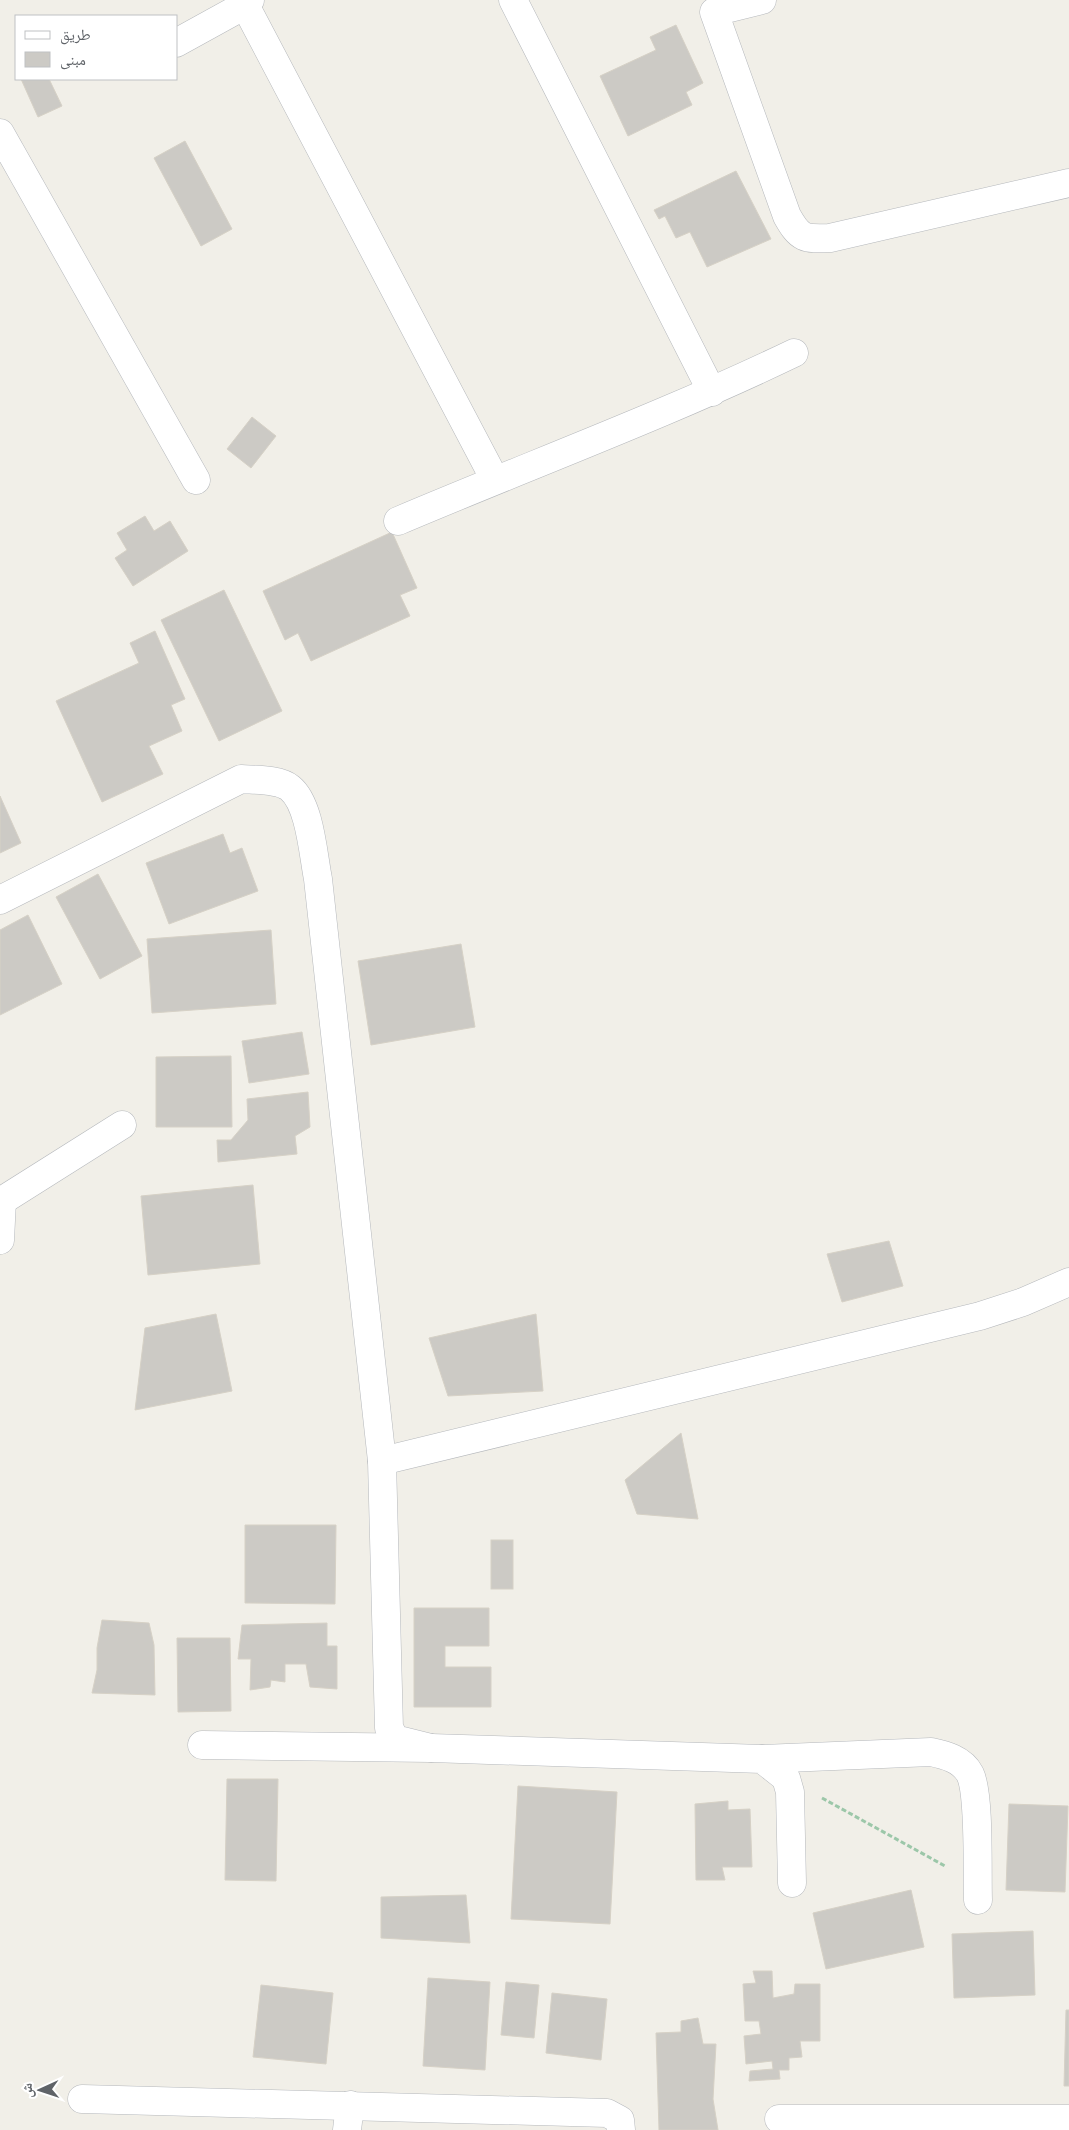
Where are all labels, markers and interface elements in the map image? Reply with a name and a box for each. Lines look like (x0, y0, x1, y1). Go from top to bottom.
legend (15, 15, 178, 80)
text: طريق (60, 26, 91, 45)
text: مبنى (60, 51, 86, 70)
north arrow (15, 2065, 65, 2115)
text: ش (19, 2083, 36, 2099)

